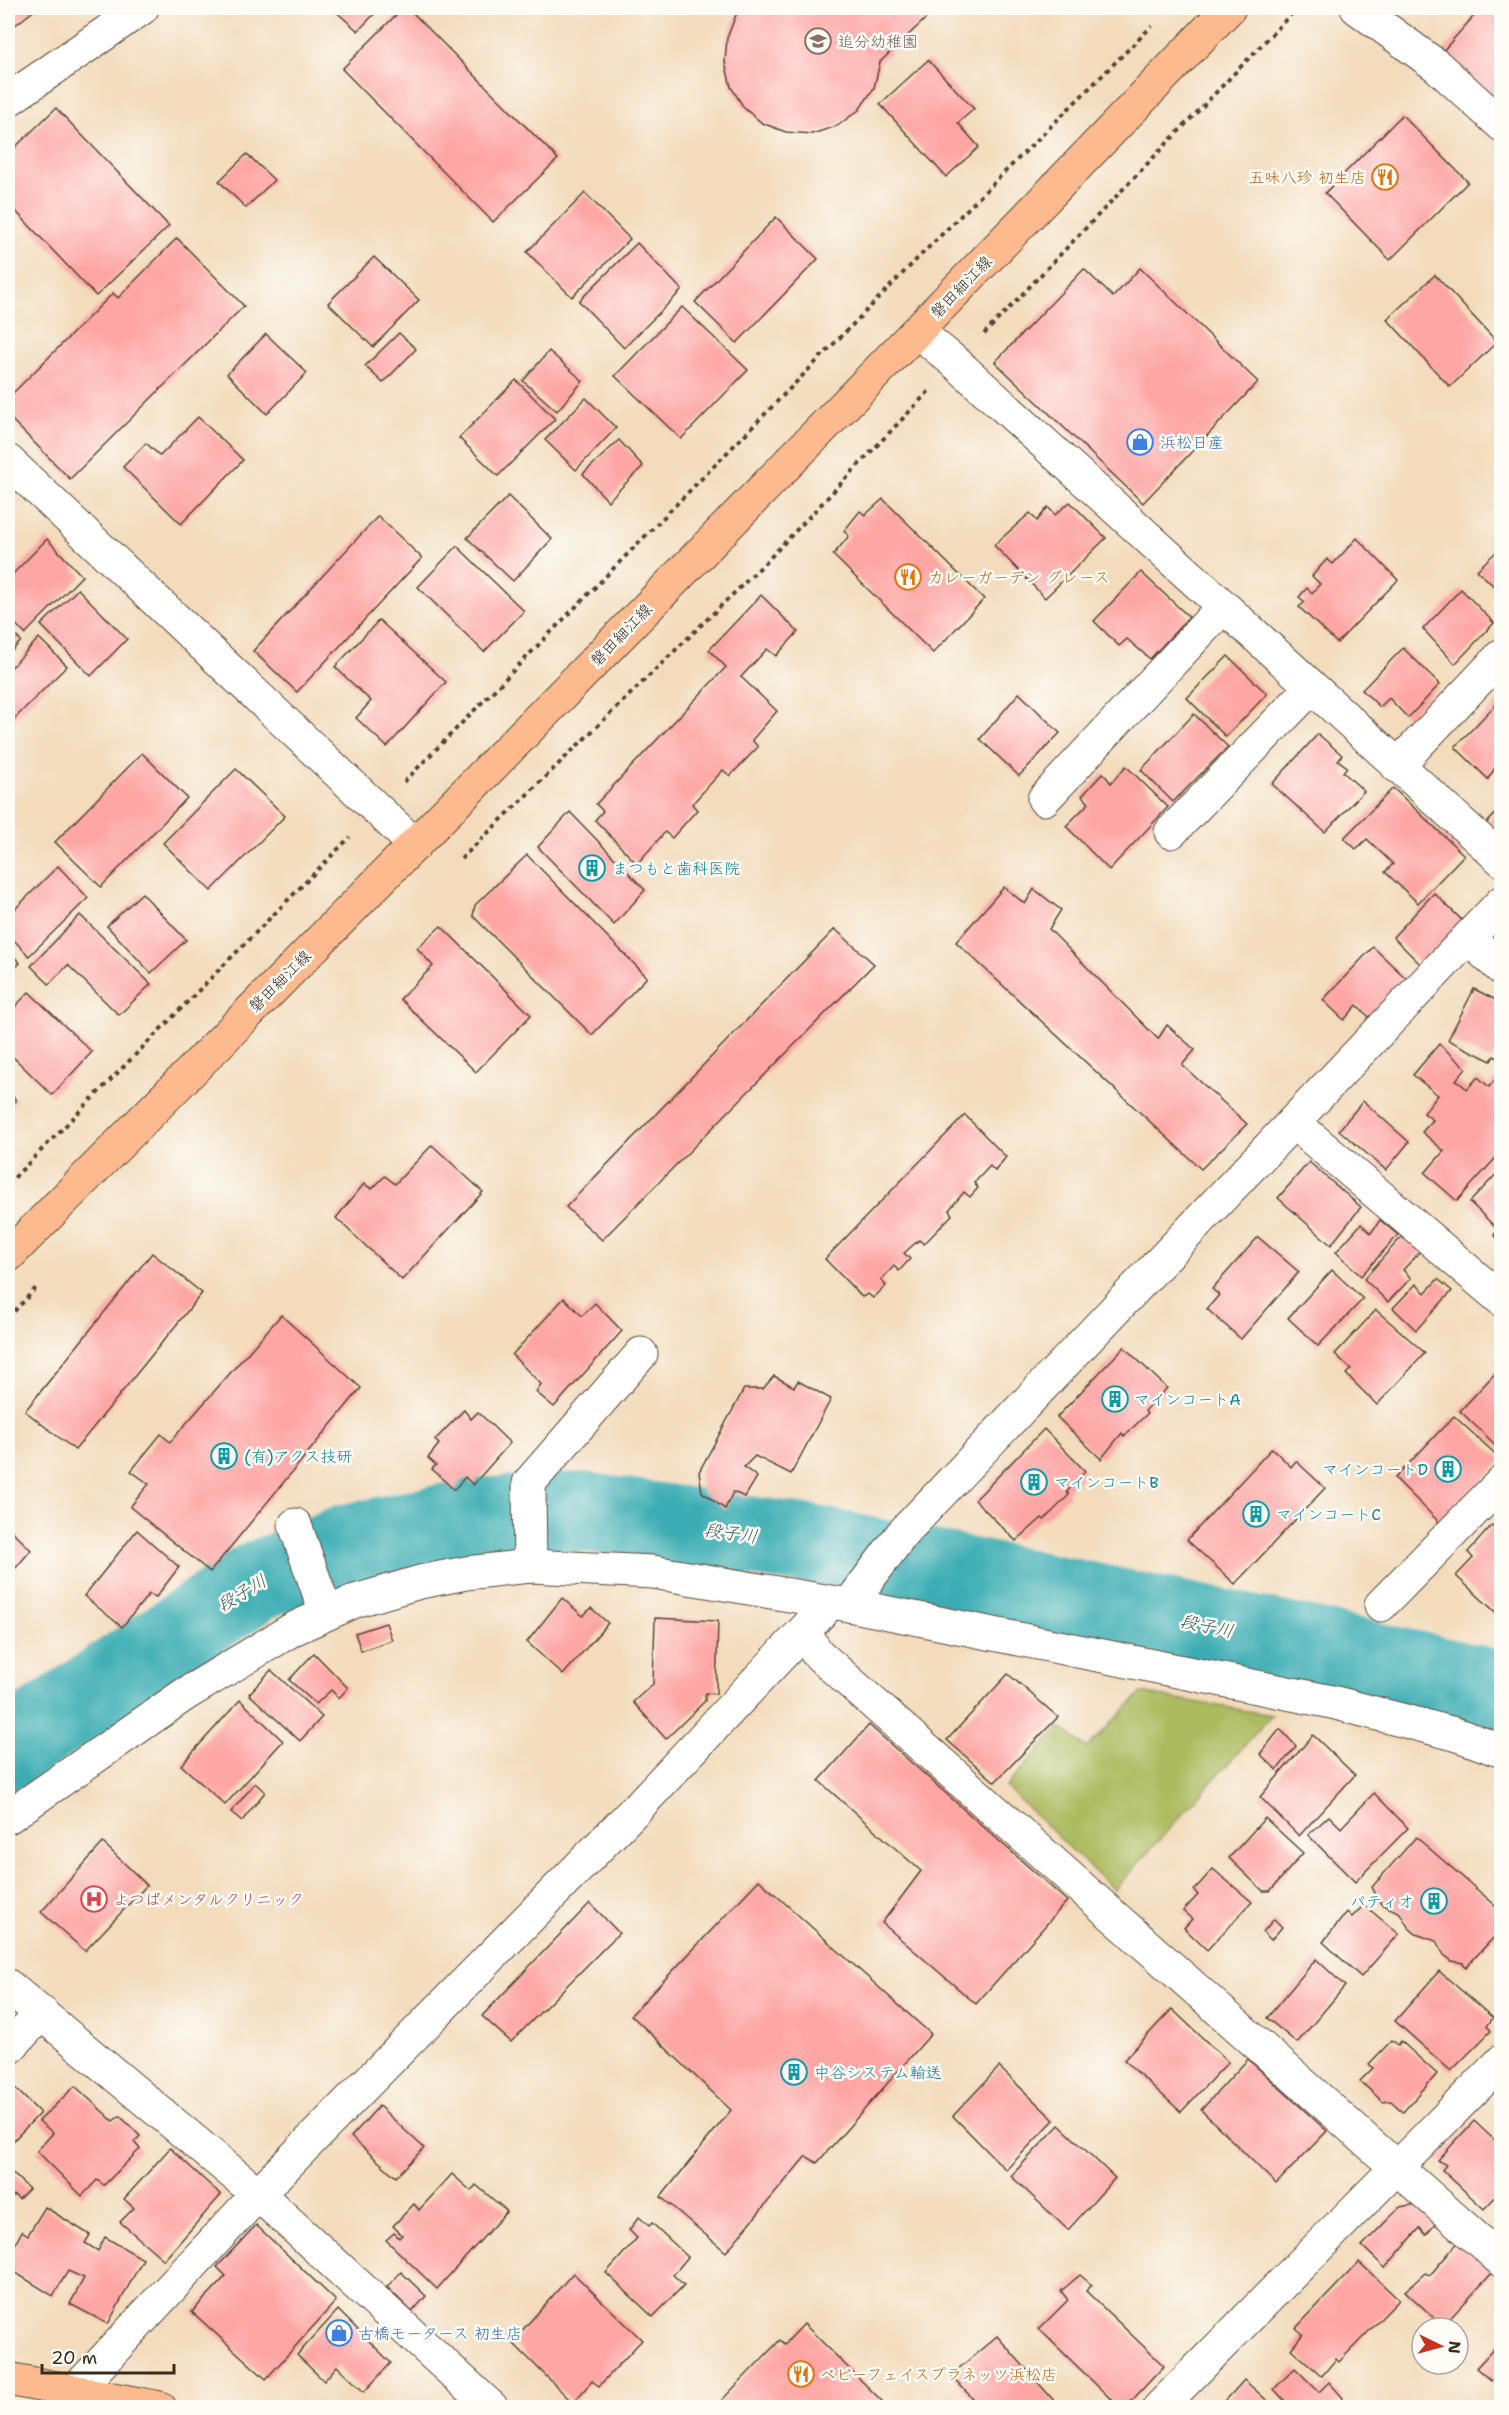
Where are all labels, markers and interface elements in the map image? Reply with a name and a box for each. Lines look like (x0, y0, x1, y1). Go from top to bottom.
school or university icon: 追分幼稚園 (803, 26, 833, 56)
place label: 追分幼稚園 (838, 31, 918, 52)
restaurant icon: 五味八珍 初生店 (1370, 162, 1400, 192)
place label: 五味八珍 初生店 (1249, 167, 1366, 188)
street label: 磐田細江線 (926, 251, 996, 323)
shop icon: 浜松日産 (1125, 427, 1155, 457)
place label: 浜松日産 (1160, 432, 1224, 453)
restaurant icon: カレーガーデン グレース (893, 562, 923, 592)
place label: カレーガーデン グレース (928, 567, 1110, 588)
street label: 磐田細江線 (586, 599, 656, 671)
building icon: まつもと歯科医院 (577, 853, 607, 883)
place label: まつもと歯科医院 (612, 858, 740, 879)
street label: 磐田細江線 (244, 945, 316, 1017)
building icon: マインコートA (1100, 1384, 1130, 1414)
place label: マインコートA (1134, 1389, 1241, 1410)
building icon: (有)アクス技研 (209, 1441, 239, 1471)
place label: (有)アクス技研 (244, 1446, 352, 1467)
building icon: マインコートD (1433, 1454, 1463, 1484)
place label: マインコートD (1322, 1459, 1428, 1480)
building icon: マインコートB (1019, 1467, 1049, 1497)
place label: マインコートB (1054, 1472, 1159, 1493)
building icon: マインコートC (1241, 1499, 1271, 1529)
place label: マインコートC (1276, 1504, 1381, 1525)
water label: 段子川 (703, 1517, 759, 1549)
water label: 段子川 (213, 1569, 271, 1617)
water label: 段子川 (1178, 1609, 1236, 1643)
hospital icon: よつばメンタルクリニック (79, 1884, 109, 1914)
building icon: パティオ (1419, 1886, 1449, 1916)
place label: よつばメンタルクリニック (113, 1889, 304, 1910)
place label: パティオ (1350, 1891, 1414, 1912)
building icon: 中谷システム輸送 (779, 2057, 809, 2087)
place label: 中谷システム輸送 (814, 2062, 942, 2083)
north arrow (1410, 2316, 1470, 2376)
shop icon: 古橋モータース 初生店 (324, 2318, 354, 2348)
place label: 古橋モータース 初生店 (358, 2323, 522, 2344)
scale bar (42, 2337, 174, 2375)
text: N (1443, 2340, 1465, 2354)
text: 20 m (51, 2346, 97, 2370)
restaurant icon: ベビーフェイスプラネッツ浜松店 (786, 2359, 816, 2389)
place label: ベビーフェイスプラネッツ浜松店 (820, 2364, 1057, 2385)

